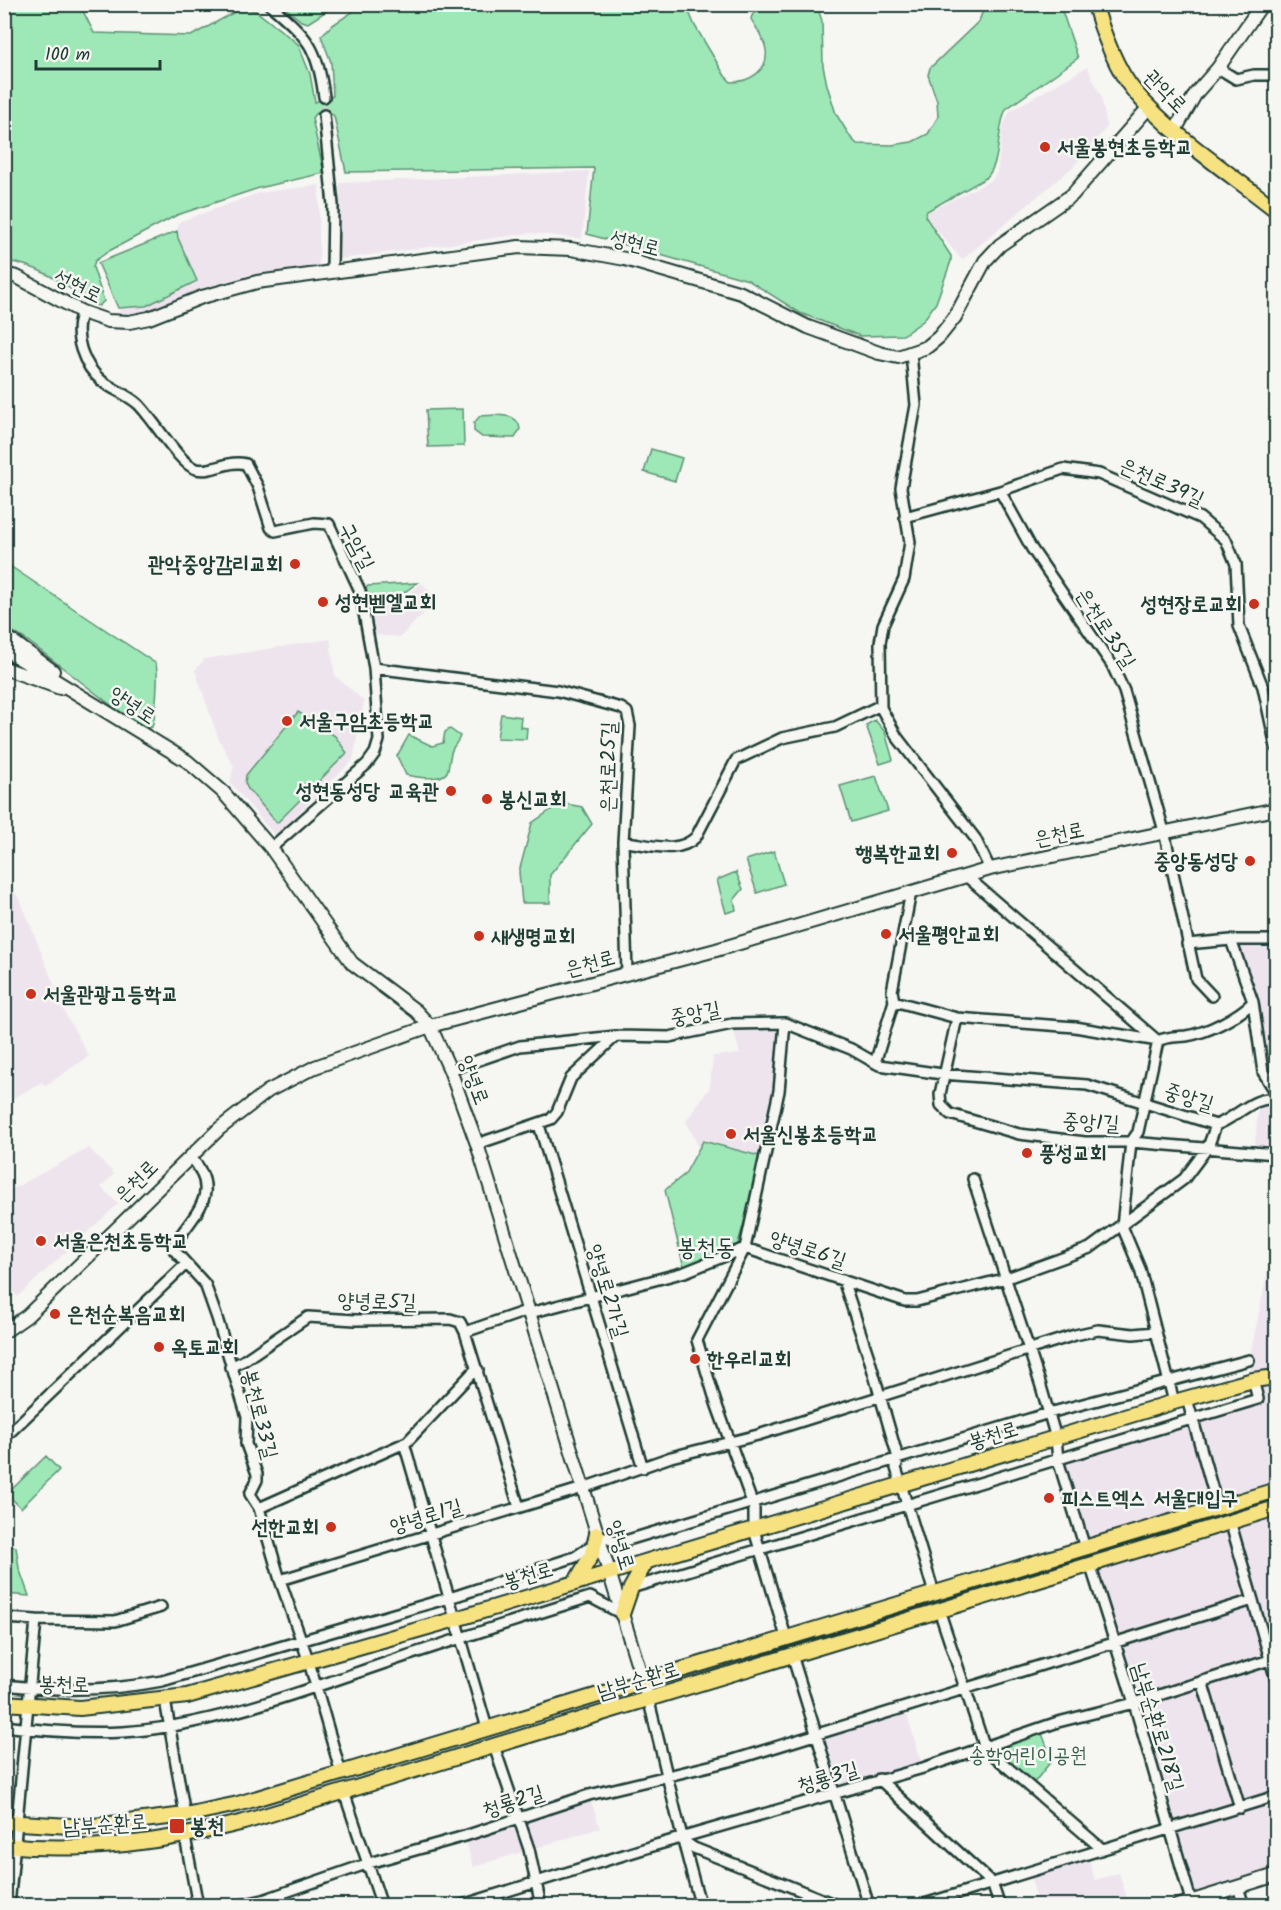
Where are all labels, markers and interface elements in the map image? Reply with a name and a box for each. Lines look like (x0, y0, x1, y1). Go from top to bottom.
scale bar (36, 33, 160, 71)
text: 100 m (45, 41, 90, 70)
street label: 관악로 (1135, 62, 1194, 122)
place label: 서울봉현초등학교 (1057, 132, 1192, 165)
marker: 서울봉현초등학교 (1038, 140, 1052, 154)
street label: 성현로 (606, 222, 663, 267)
street label: 성현로 (47, 261, 107, 313)
street label: 은천로39길 (1114, 450, 1209, 517)
street label: 구암길 (329, 517, 382, 577)
place label: 관악중앙감리교회 (148, 549, 283, 582)
marker: 관악중앙감리교회 (288, 557, 302, 571)
street label: 은천로35길 (1066, 582, 1143, 676)
place label: 성현벧엘교회 (335, 587, 436, 620)
place label: 성현장로교회 (1141, 589, 1242, 622)
marker: 성현벧엘교회 (316, 595, 330, 609)
marker: 성현장로교회 (1247, 597, 1261, 611)
street label: 양녕로 (102, 679, 162, 734)
place label: 서울구암초등학교 (299, 706, 434, 739)
marker: 서울구암초등학교 (280, 714, 294, 728)
street label: 은천로25길 (592, 721, 627, 813)
place label: 성현동성당 교육관 (296, 776, 439, 809)
marker: 성현동성당 교육관 (444, 784, 458, 798)
place label: 봉신교회 (499, 784, 567, 817)
marker: 봉신교회 (480, 792, 494, 806)
street label: 은천로 (1031, 814, 1088, 857)
place label: 행복한교회 (855, 838, 940, 871)
marker: 행복한교회 (945, 846, 959, 860)
place label: 중앙동성당 (1154, 846, 1238, 879)
marker: 중앙동성당 (1243, 854, 1257, 868)
place label: 서울평안교회 (898, 919, 999, 952)
place label: 새생명교회 (491, 921, 576, 954)
marker: 서울평안교회 (879, 927, 893, 941)
marker: 새생명교회 (472, 929, 486, 943)
street label: 은천로 (562, 942, 619, 987)
place label: 서울관광고등학교 (43, 979, 178, 1012)
marker: 서울관광고등학교 (24, 987, 38, 1001)
street label: 중앙길 (667, 993, 723, 1036)
street label: 양녕로 (448, 1051, 497, 1110)
street label: 중앙길 (1159, 1075, 1218, 1122)
street label: 중앙1길 (1061, 1106, 1120, 1141)
place label: 서울신봉초등학교 (743, 1119, 878, 1152)
marker: 서울신봉초등학교 (724, 1127, 738, 1141)
place label: 풍성교회 (1039, 1138, 1107, 1171)
marker: 풍성교회 (1020, 1146, 1034, 1160)
street label: 은천로 (107, 1152, 167, 1212)
street label: 양녕로6길 (765, 1222, 850, 1278)
place label: 서울은천초등학교 (53, 1226, 188, 1259)
district label: 봉천동 (677, 1229, 735, 1268)
marker: 서울은천초등학교 (34, 1234, 48, 1248)
street label: 양녕로2가길 (577, 1240, 637, 1343)
street label: 양녕로5길 (337, 1285, 417, 1320)
place label: 은천순복음교회 (67, 1299, 185, 1332)
marker: 은천순복음교회 (48, 1307, 62, 1321)
place label: 옥토교회 (171, 1332, 239, 1365)
marker: 옥토교회 (152, 1340, 166, 1354)
place label: 한우리교회 (706, 1344, 792, 1377)
marker: 한우리교회 (688, 1352, 702, 1366)
street label: 봉천로33길 (231, 1366, 286, 1463)
street label: 봉천로 (964, 1413, 1023, 1460)
place label: 피스트엑스 서울대입구 (1061, 1483, 1238, 1516)
street label: 양녕로1길 (386, 1491, 467, 1544)
marker: 피스트엑스 서울대입구 (1042, 1491, 1056, 1505)
place label: 선한교회 (251, 1512, 319, 1545)
street label: 양녕로 (596, 1516, 643, 1575)
marker: 선한교회 (324, 1520, 338, 1534)
street label: 봉천로 (499, 1554, 557, 1599)
street label: 남부순환로 (593, 1653, 684, 1710)
street label: 남부순환로218길 (1121, 1659, 1192, 1796)
street label: 봉천로 (38, 1669, 90, 1702)
park label: 송학어린이공원 (969, 1740, 1087, 1773)
street label: 청룡3길 (794, 1753, 863, 1803)
street label: 청룡2길 (478, 1777, 549, 1828)
street label: 남부순환로 (62, 1806, 148, 1845)
place label: 봉천 (190, 1811, 224, 1844)
marker: 봉천 (168, 1817, 186, 1835)

